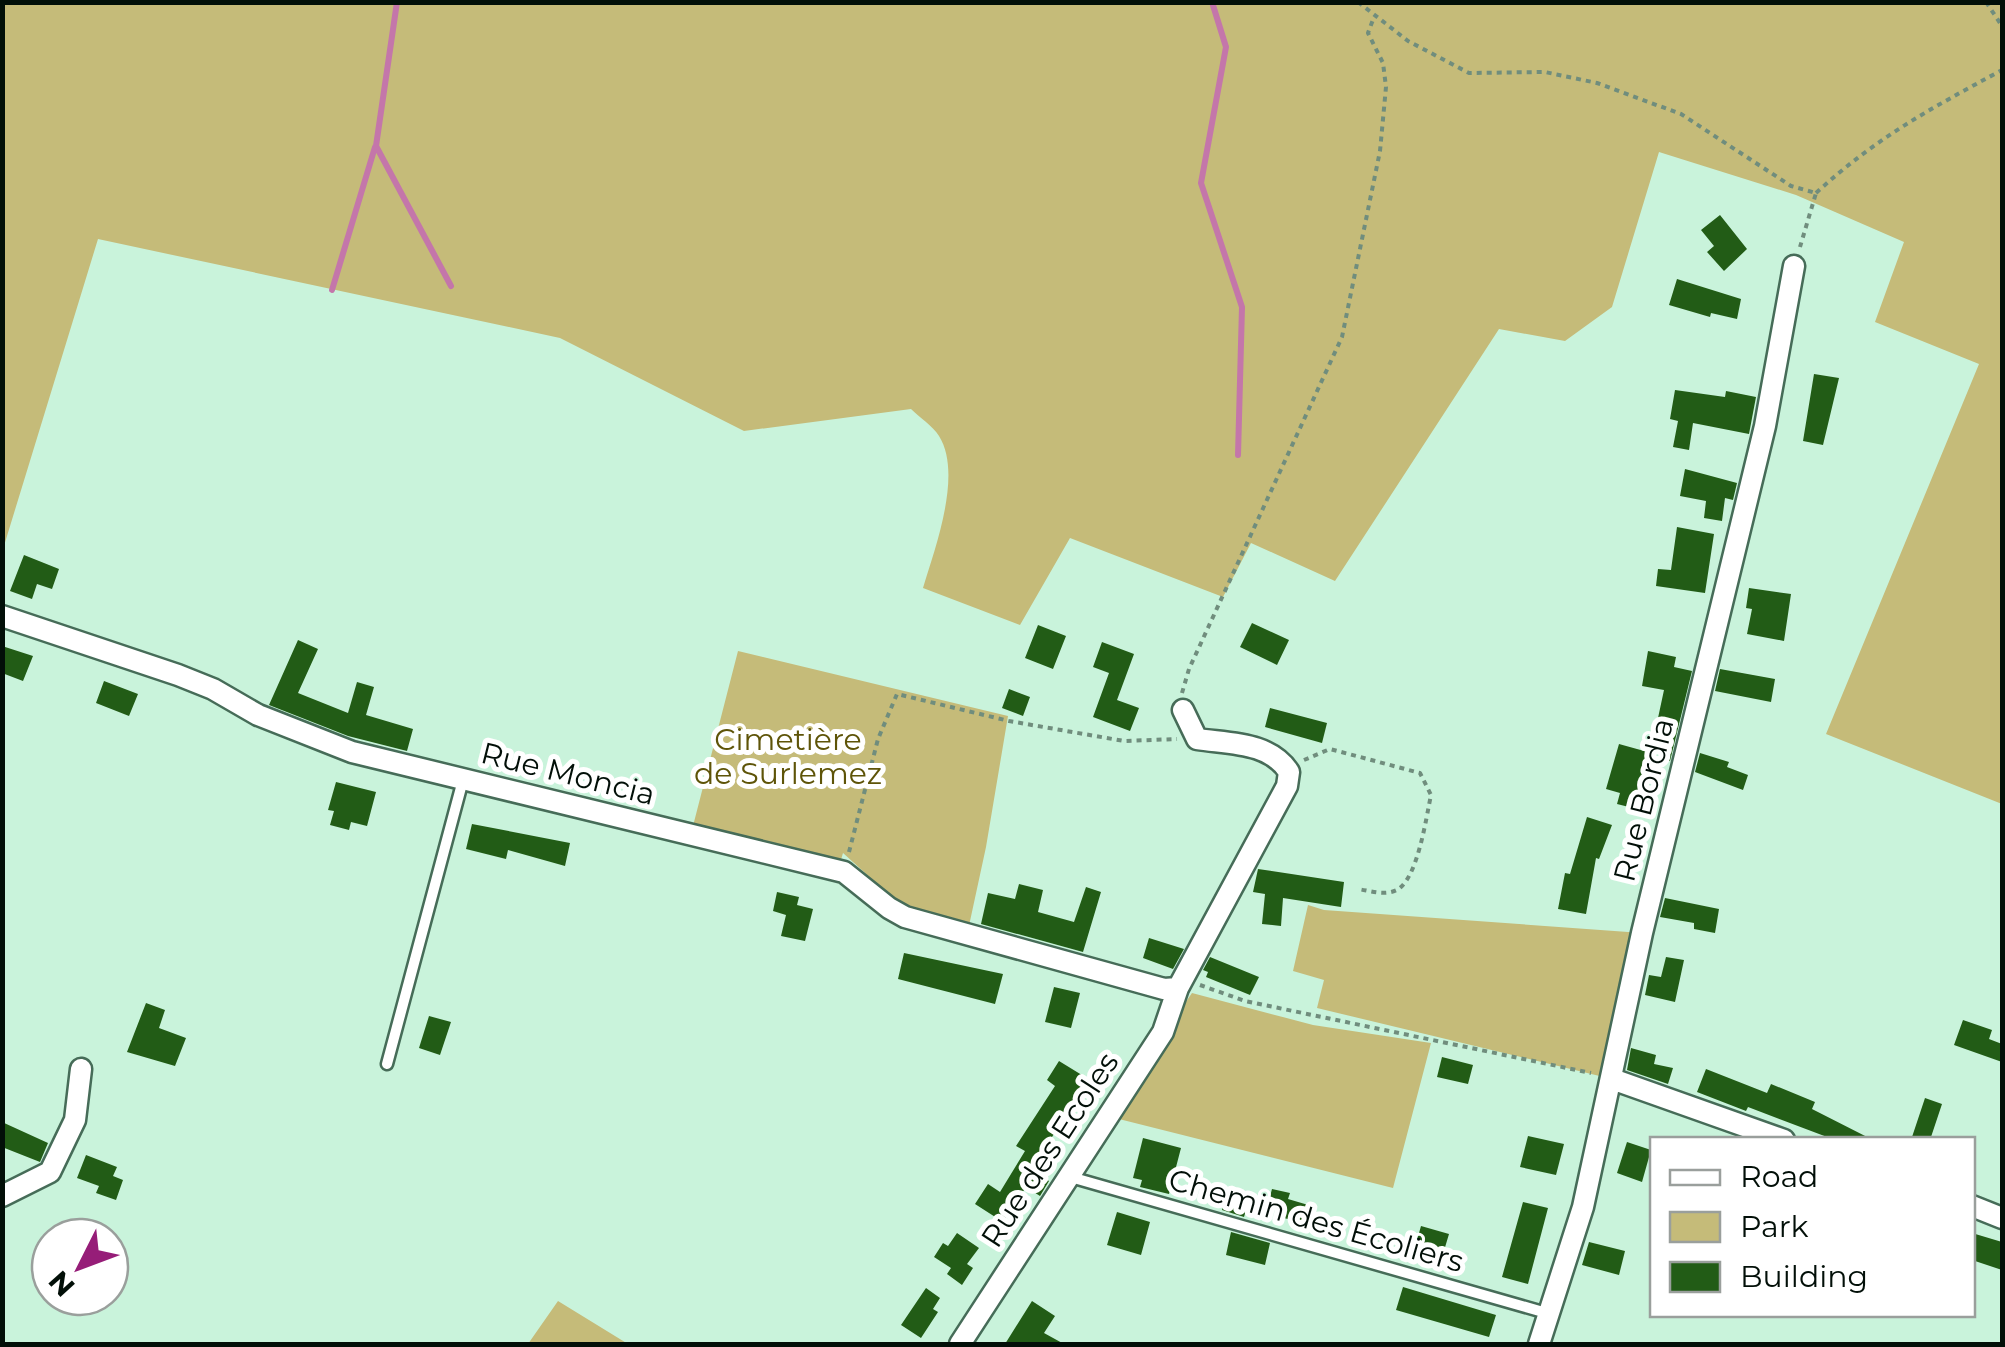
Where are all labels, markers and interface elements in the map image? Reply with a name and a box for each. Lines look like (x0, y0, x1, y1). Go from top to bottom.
street label: Rue Bordia (1605, 714, 1682, 885)
park label: Cimetière de Surlemez (694, 721, 882, 792)
street label: Rue Moncia (477, 734, 659, 813)
street label: Rue des Ecoles (973, 1045, 1126, 1254)
legend (1650, 1137, 1975, 1317)
text: Road (1740, 1158, 1818, 1195)
street label: Chemin des Écoliers (1165, 1161, 1468, 1280)
text: Park (1740, 1208, 1809, 1245)
north arrow (30, 1217, 130, 1317)
text: Building (1740, 1258, 1868, 1295)
text: N (41, 1264, 82, 1304)

